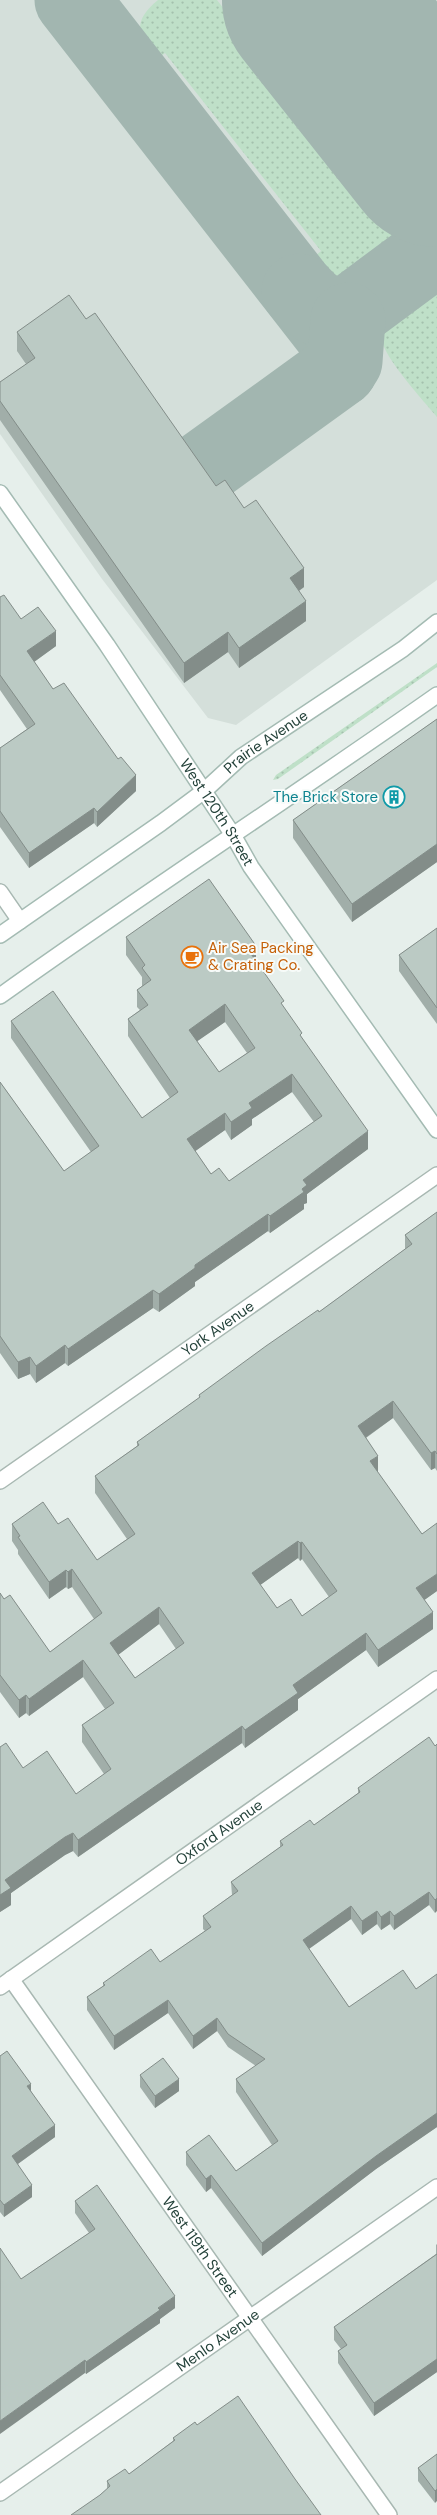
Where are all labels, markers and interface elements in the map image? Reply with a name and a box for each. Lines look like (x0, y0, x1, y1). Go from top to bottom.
street label: Prairie Avenue (219, 705, 312, 778)
street label: West 120th Street (175, 755, 258, 870)
building icon: The Brick Store (382, 785, 406, 809)
place label: The Brick Store (273, 787, 378, 807)
place label: Air Sea Packing & Crating Co. (208, 938, 314, 975)
cafe icon: Air Sea Packing & Crating Co. (180, 945, 204, 969)
street label: York Avenue (178, 1296, 258, 1361)
street label: Oxford Avenue (171, 1795, 267, 1870)
street label: West 119th Street (157, 2193, 243, 2302)
street label: Menlo Avenue (172, 2304, 263, 2376)

